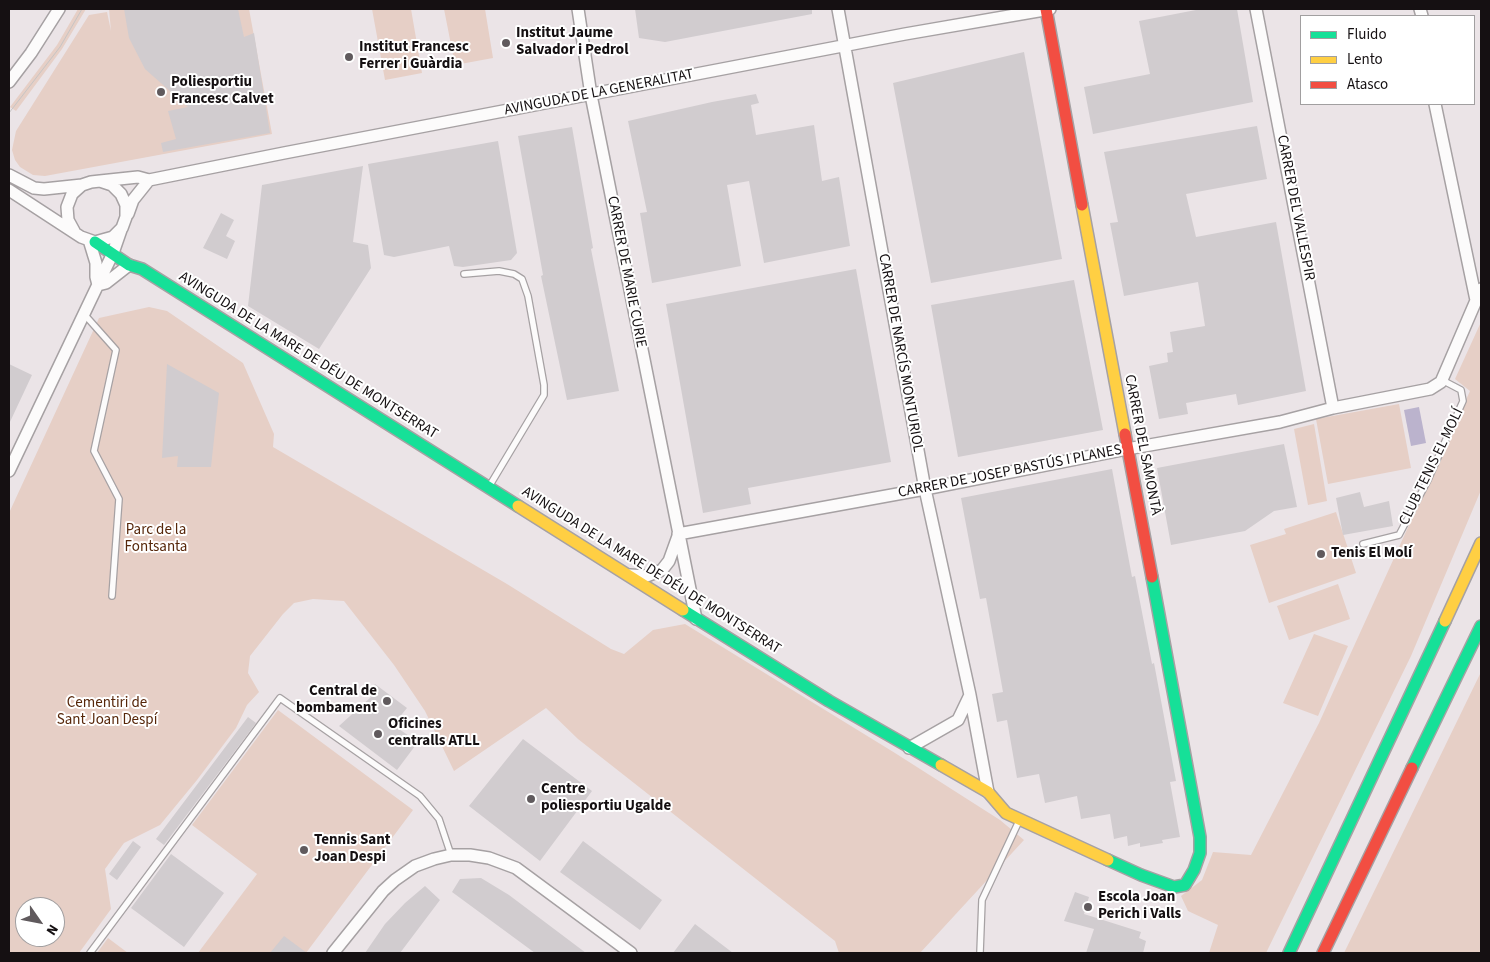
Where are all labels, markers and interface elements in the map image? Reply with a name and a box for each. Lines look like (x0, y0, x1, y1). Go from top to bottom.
legend (1300, 15, 1475, 105)
text: Fluido (1347, 24, 1387, 45)
place label: Institut Jaume Salvador i Pedrol (516, 25, 628, 60)
marker: Institut Jaume Salvador i Pedrol (500, 37, 512, 49)
place label: Institut Francesc Ferrer i Guàrdia (359, 39, 469, 74)
text: Lento (1347, 49, 1383, 70)
marker: Institut Francesc Ferrer i Guàrdia (343, 51, 355, 63)
street label: AVINGUDA DE LA GENERALITAT (503, 66, 695, 120)
place label: Poliesportiu Francesc Calvet (171, 74, 274, 109)
text: Atasco (1347, 74, 1388, 95)
marker: Poliesportiu Francesc Calvet (155, 86, 167, 98)
street label: CARRER DEL VALLESPIR (1272, 134, 1318, 282)
street label: CARRER DE MARIE CURIE (602, 195, 650, 349)
street label: CARRER DE NARCÍS MONTURIOL (874, 252, 926, 454)
street label: AVINGUDA DE LA MARE DE DÉU DE MONTSERRAT (175, 268, 441, 444)
street label: CARRER DEL SAMONTÀ (1120, 373, 1164, 517)
street label: CLUB TENIS EL MOLÍ (1396, 406, 1468, 528)
street label: CARRER DE JOSEP BASTÚS I PLANES (897, 441, 1123, 503)
street label: AVINGUDA DE LA MARE DE DÉU DE MONTSERRAT (518, 483, 784, 659)
park label: Parc de la Fontsanta (125, 522, 187, 557)
place label: Tenis El Molí (1331, 545, 1412, 563)
marker: Tenis El Molí (1315, 548, 1327, 560)
place label: Central de bombament (296, 683, 377, 718)
park label: Cementiri de Sant Joan Despí (57, 695, 157, 730)
marker: Central de bombament (381, 695, 393, 707)
place label: Oficines centralls ATLL (388, 716, 480, 751)
marker: Oficines centralls ATLL (372, 728, 384, 740)
place label: Centre poliesportiu Ugalde (541, 781, 671, 816)
marker: Centre poliesportiu Ugalde (525, 793, 537, 805)
place label: Tennis Sant Joan Despi (314, 832, 390, 867)
marker: Tennis Sant Joan Despi (298, 844, 310, 856)
place label: Escola Joan Perich i Valls (1098, 889, 1181, 924)
north arrow (15, 897, 65, 947)
marker: Escola Joan Perich i Valls (1082, 901, 1094, 913)
text: N (41, 920, 63, 939)

